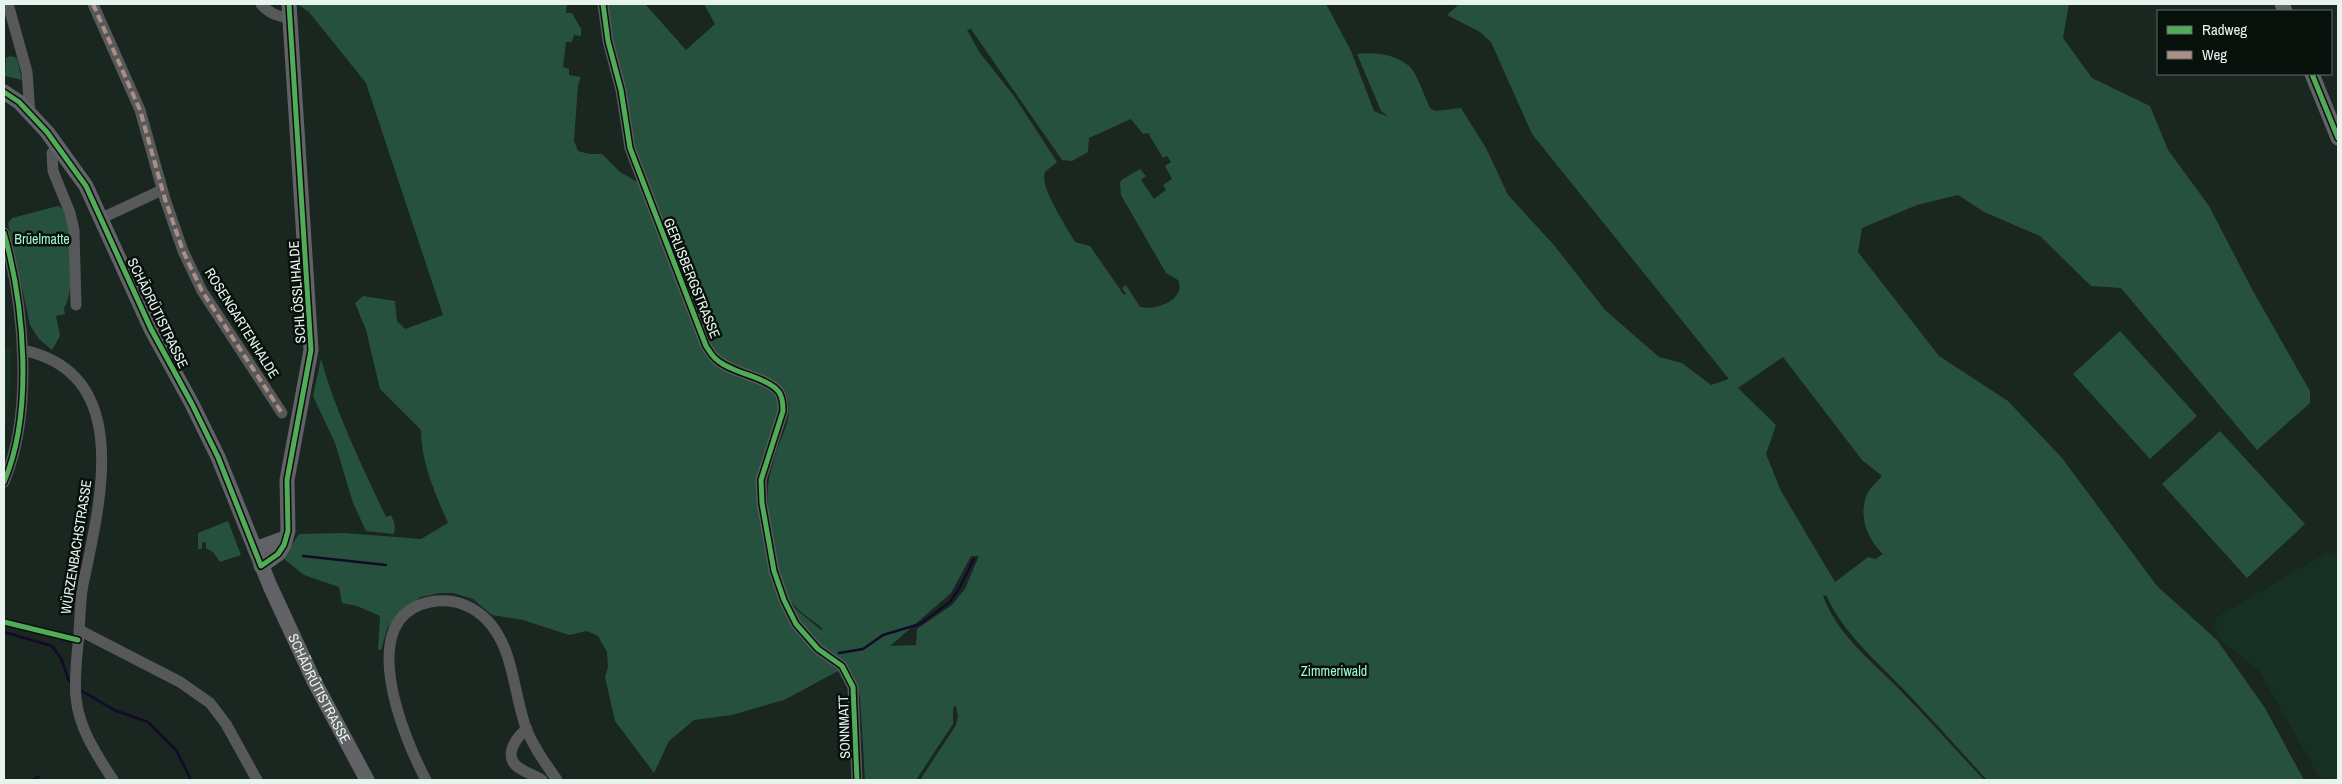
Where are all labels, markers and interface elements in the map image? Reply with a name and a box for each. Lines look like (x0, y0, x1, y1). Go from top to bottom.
legend (2157, 10, 2332, 75)
text: Radweg (2202, 19, 2247, 40)
text: Weg (2202, 44, 2227, 65)
street label: GERLISBERGSTRASSE (660, 215, 724, 341)
park label: Brüelmatte (14, 230, 70, 248)
street label: SCHLÖSSLIHALDE (284, 240, 310, 344)
street label: SCHÄDRÜTISTRASSE (123, 255, 193, 371)
street label: ROSENGARTENHALDE (201, 264, 283, 382)
street label: WÜRZENBACHSTRASSE (56, 478, 96, 616)
street label: SCHÄDRÜTISTRASSE (284, 631, 355, 746)
park label: Zimmeriwald (1301, 662, 1367, 680)
street label: SONNMATT (834, 695, 854, 759)

